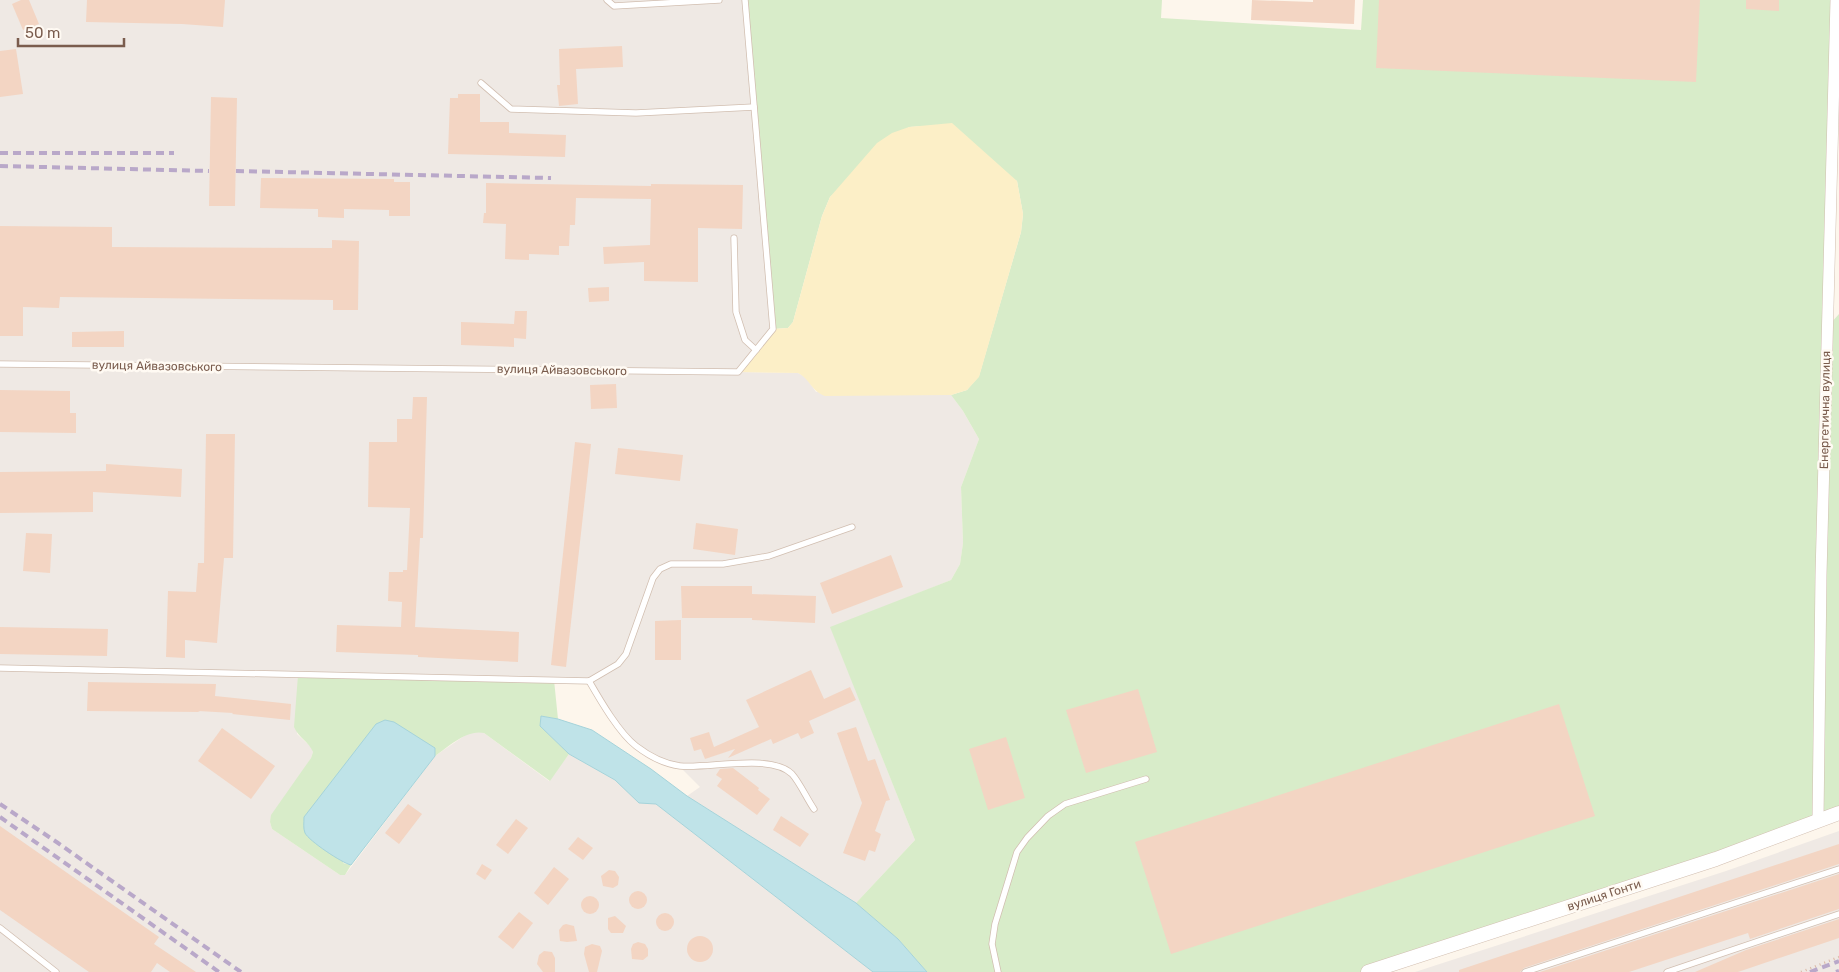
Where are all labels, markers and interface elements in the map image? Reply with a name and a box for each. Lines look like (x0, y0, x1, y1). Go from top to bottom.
scale bar (18, 15, 124, 47)
text: 50 m (25, 24, 60, 42)
street label: Енергетична вулиця (1817, 351, 1833, 469)
street label: вулиця Айвазовського (92, 358, 222, 374)
street label: вулиця Айвазовського (497, 362, 627, 378)
street label: вулиця Гонти (1565, 877, 1643, 913)

